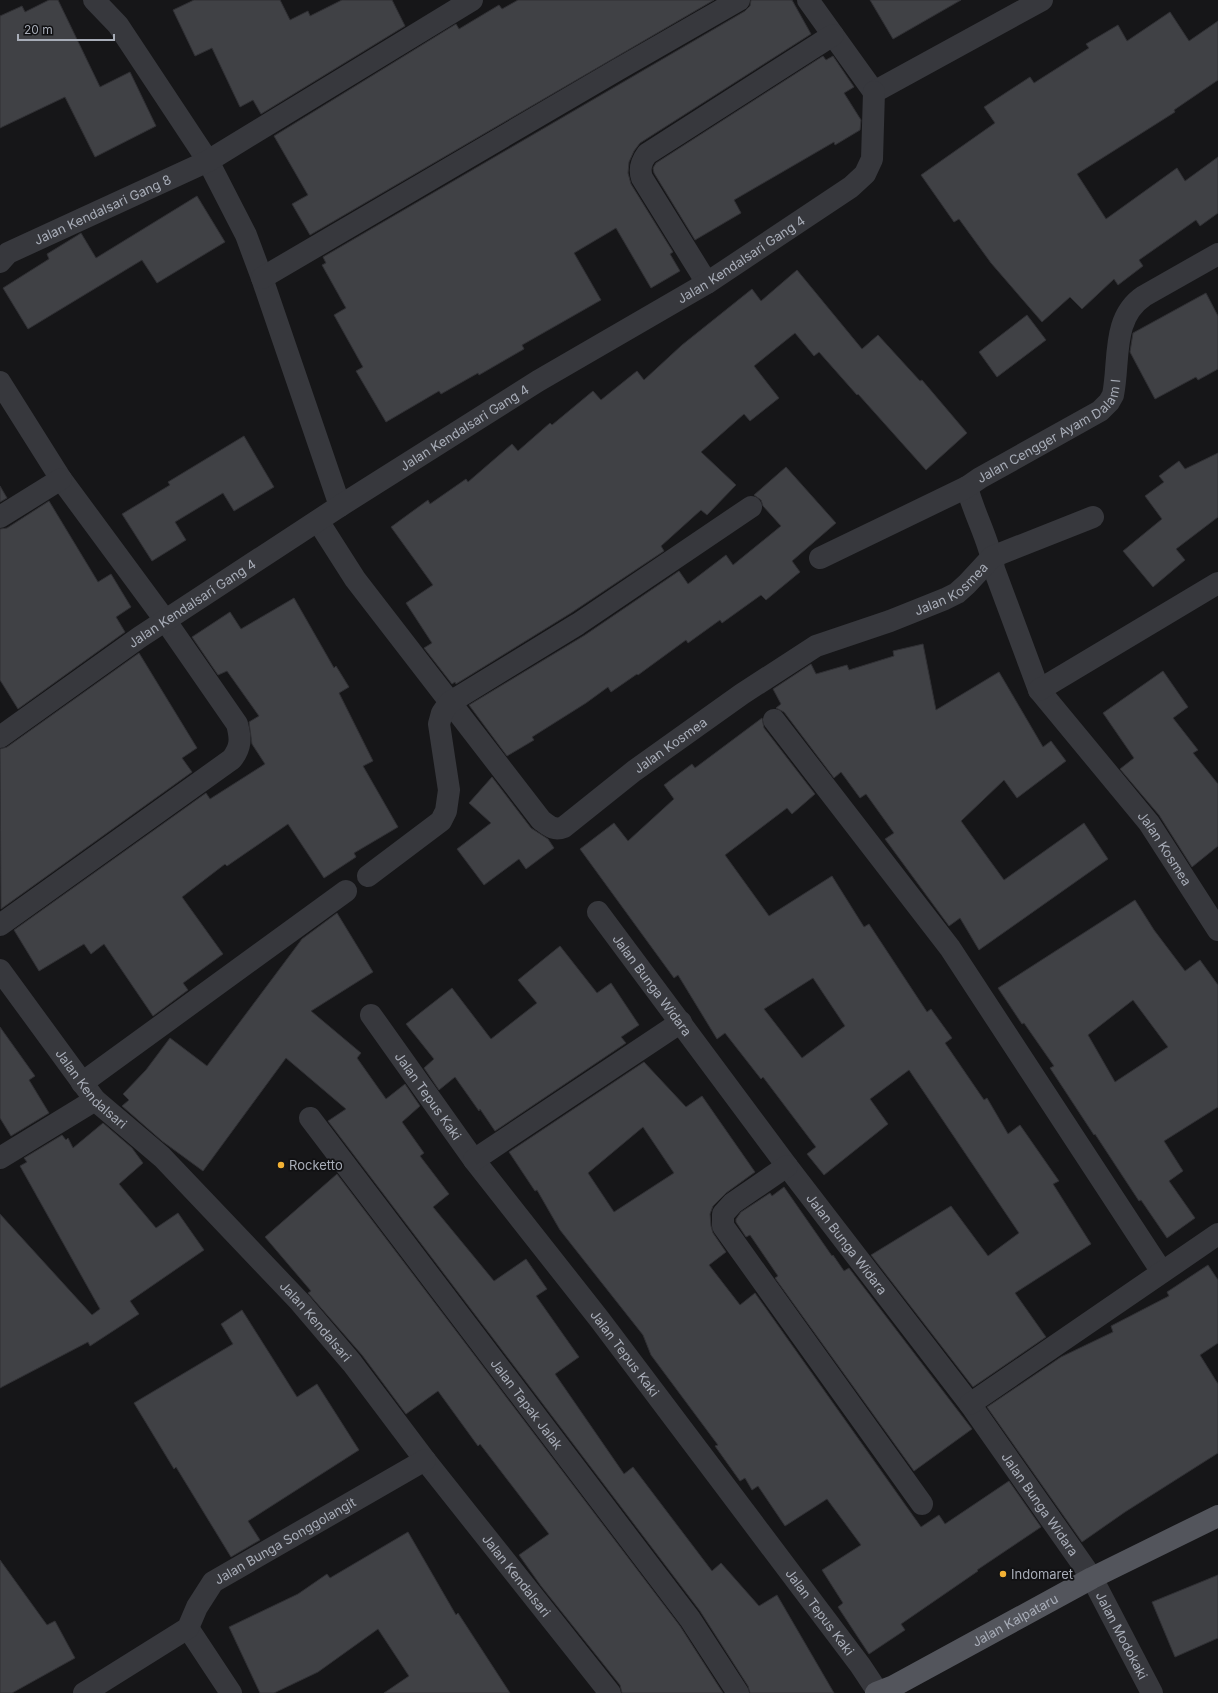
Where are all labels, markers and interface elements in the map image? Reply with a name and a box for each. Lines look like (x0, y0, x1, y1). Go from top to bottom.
scale bar (18, 16, 114, 42)
text: 20 m (24, 22, 53, 37)
street label: Jalan Kendalsari Gang 8 (31, 171, 173, 248)
street label: Jalan Kendalsari Gang 4 (674, 212, 808, 307)
street label: Jalan Cengger Ayam Dalam I (974, 378, 1123, 486)
street label: Jalan Kendalsari Gang 4 (397, 381, 532, 474)
street label: Jalan Kendalsari Gang 4 (125, 555, 259, 651)
street label: Jalan Kosmea (912, 559, 991, 619)
street label: Jalan Kosmea (631, 714, 710, 777)
street label: Jalan Kosmea (1134, 808, 1195, 888)
street label: Jalan Bunga Widara (609, 931, 695, 1039)
street label: Jalan Kendalsari (52, 1046, 130, 1132)
street label: Jalan Tepus Kaki (392, 1049, 465, 1143)
place label: Rocketto (289, 1157, 343, 1173)
marker: Rocketto (276, 1160, 286, 1170)
street label: Jalan Bunga Widara (803, 1190, 891, 1298)
street label: Jalan Kendalsari (277, 1278, 355, 1365)
street label: Jalan Tepus Kaki (587, 1307, 663, 1399)
street label: Jalan Tapak Jalak (487, 1355, 567, 1453)
street label: Jalan Bunga Widara (998, 1449, 1082, 1559)
street label: Jalan Bunga Songgolangit (211, 1494, 358, 1588)
street label: Jalan Kendalsari (479, 1531, 554, 1620)
street label: Jalan Tepus Kaki (782, 1566, 858, 1658)
place label: Indomaret (1011, 1566, 1073, 1582)
marker: Indomaret (998, 1569, 1008, 1579)
street label: Jalan Modokaki (1092, 1589, 1151, 1682)
street label: Jalan Kalpataru (969, 1590, 1061, 1650)

